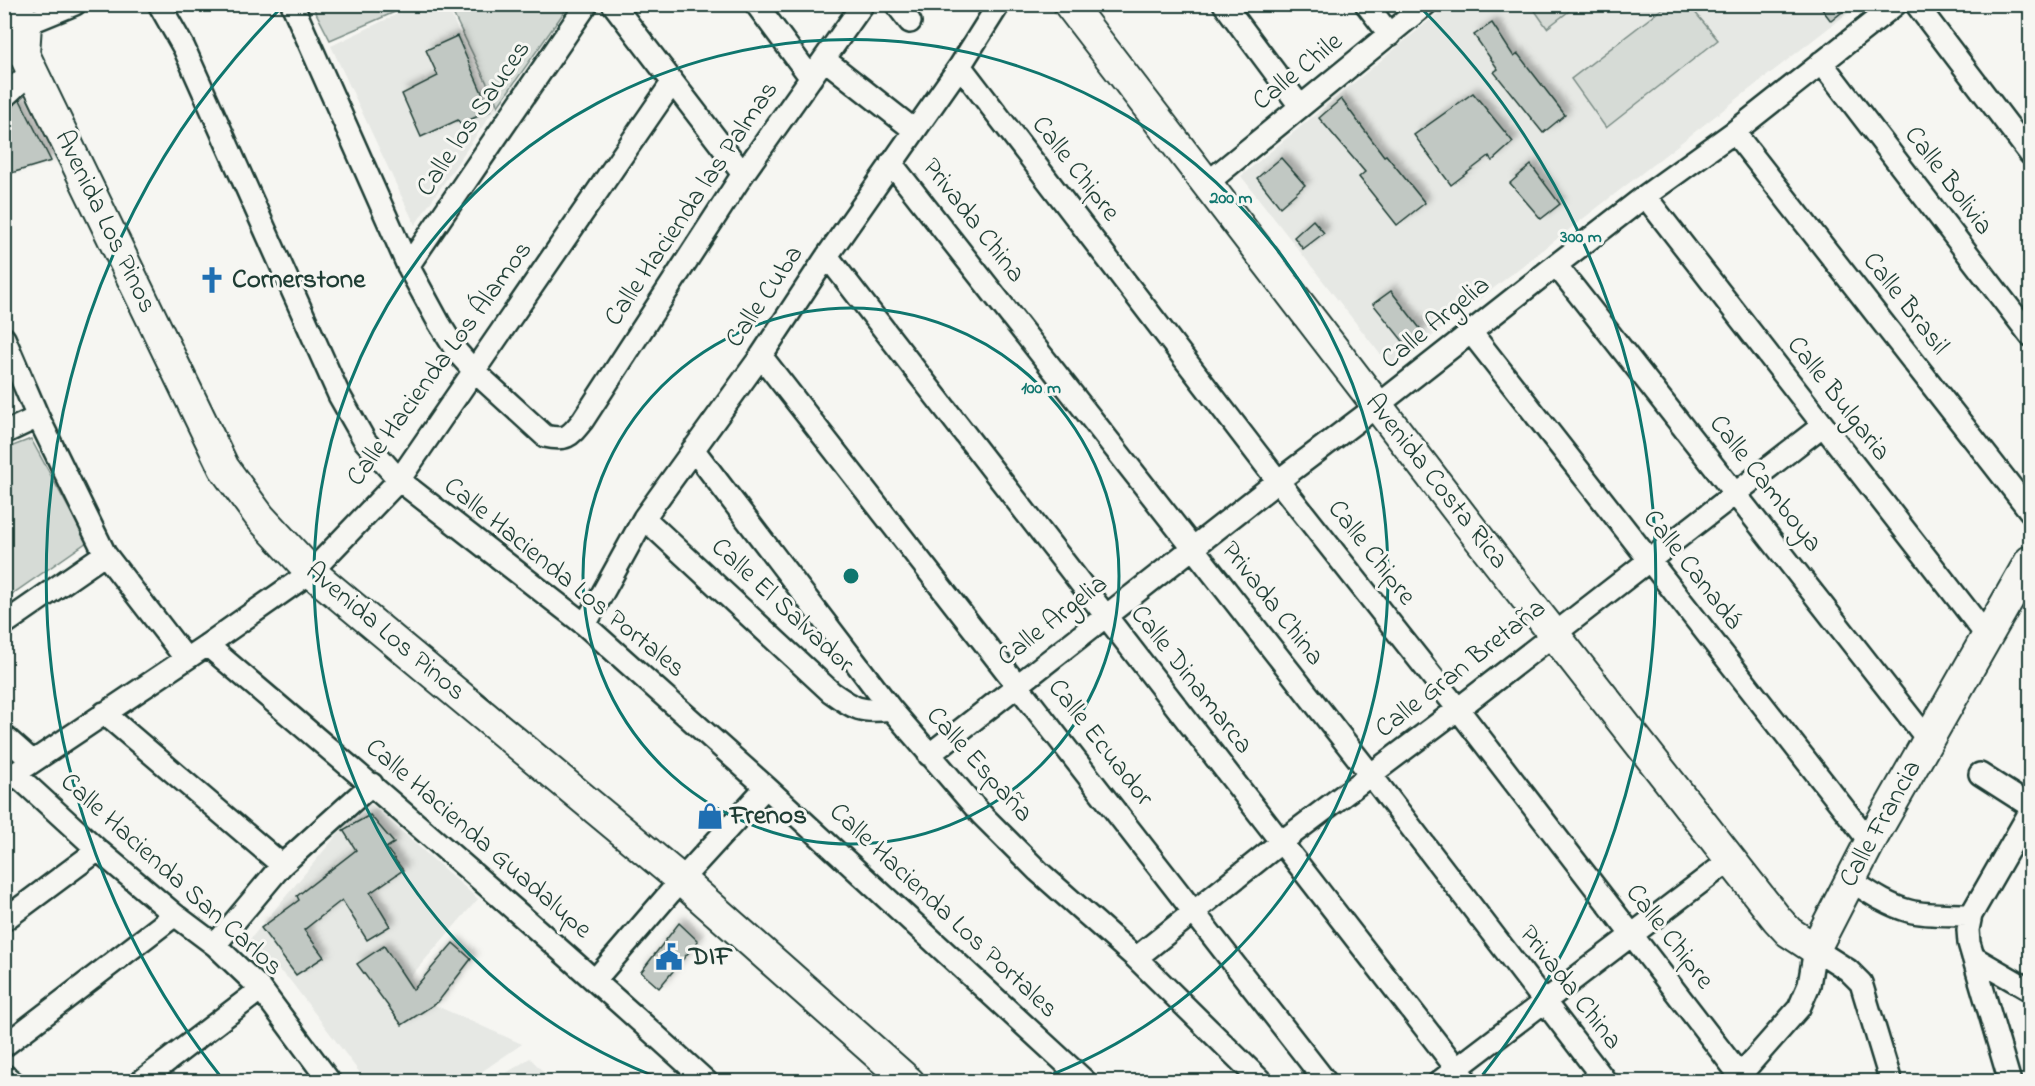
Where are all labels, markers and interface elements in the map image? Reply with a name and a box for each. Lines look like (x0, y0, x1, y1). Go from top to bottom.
street label: Calle Chile (1244, 23, 1352, 121)
street label: Calle los Sauces (407, 33, 541, 205)
street label: Calle Hacienda las Palmas (595, 74, 789, 334)
street label: Calle Chipre (1021, 108, 1129, 231)
street label: Calle Bolivia (1894, 118, 2002, 244)
street label: Avenida Los Pinos (44, 124, 166, 320)
street label: Privada China (912, 150, 1034, 292)
text: 200 m (1209, 186, 1253, 212)
text: 300 m (1559, 225, 1602, 251)
street label: Calle Hacienda Los Álamos (337, 233, 543, 495)
street label: Calle Cuba (716, 238, 814, 356)
street label: Calle Brasil (1852, 244, 1958, 364)
place label: Cornerstone (232, 261, 366, 300)
church icon: Cornerstone (197, 265, 227, 295)
street label: Calle Argelia (1373, 267, 1499, 379)
street label: Calle Bulgaria (1776, 328, 1900, 470)
text: 100 m (1021, 376, 1061, 402)
street label: Avenida Costa Rica (1355, 386, 1517, 578)
street label: Calle Camboya (1699, 407, 1831, 561)
street label: Calle Hacienda Los Portales (435, 468, 693, 688)
street label: Calle Chipre (1317, 492, 1425, 615)
street label: Calle Canadá (1632, 501, 1752, 639)
street label: Calle El Salvador (701, 529, 863, 683)
street label: Privada China (1211, 533, 1333, 675)
street label: Avenida Los Pinos (296, 553, 474, 711)
street label: Calle Argelia (990, 565, 1116, 677)
centre of rings (841, 566, 861, 586)
street label: Calle Gran Bretaña (1367, 590, 1555, 748)
street label: Calle Dinamarca (1120, 597, 1262, 763)
street label: Calle Ecuador (1037, 671, 1163, 816)
street label: Calle España (916, 698, 1042, 832)
street label: Calle Hacienda Guadalupe (356, 729, 601, 949)
street label: Calle Francia (1830, 753, 1932, 895)
street label: Calle Hacienda San Carlos (51, 764, 291, 986)
street label: Calle Hacienda Los Portales (820, 794, 1066, 1028)
place label: Frenos (728, 797, 807, 836)
shop icon: Frenos (695, 801, 725, 831)
street label: Calle Chipre (1615, 876, 1723, 999)
street label: Privada China (1509, 917, 1631, 1059)
place label: DIF (687, 938, 733, 977)
public building icon: DIF (654, 942, 684, 972)

